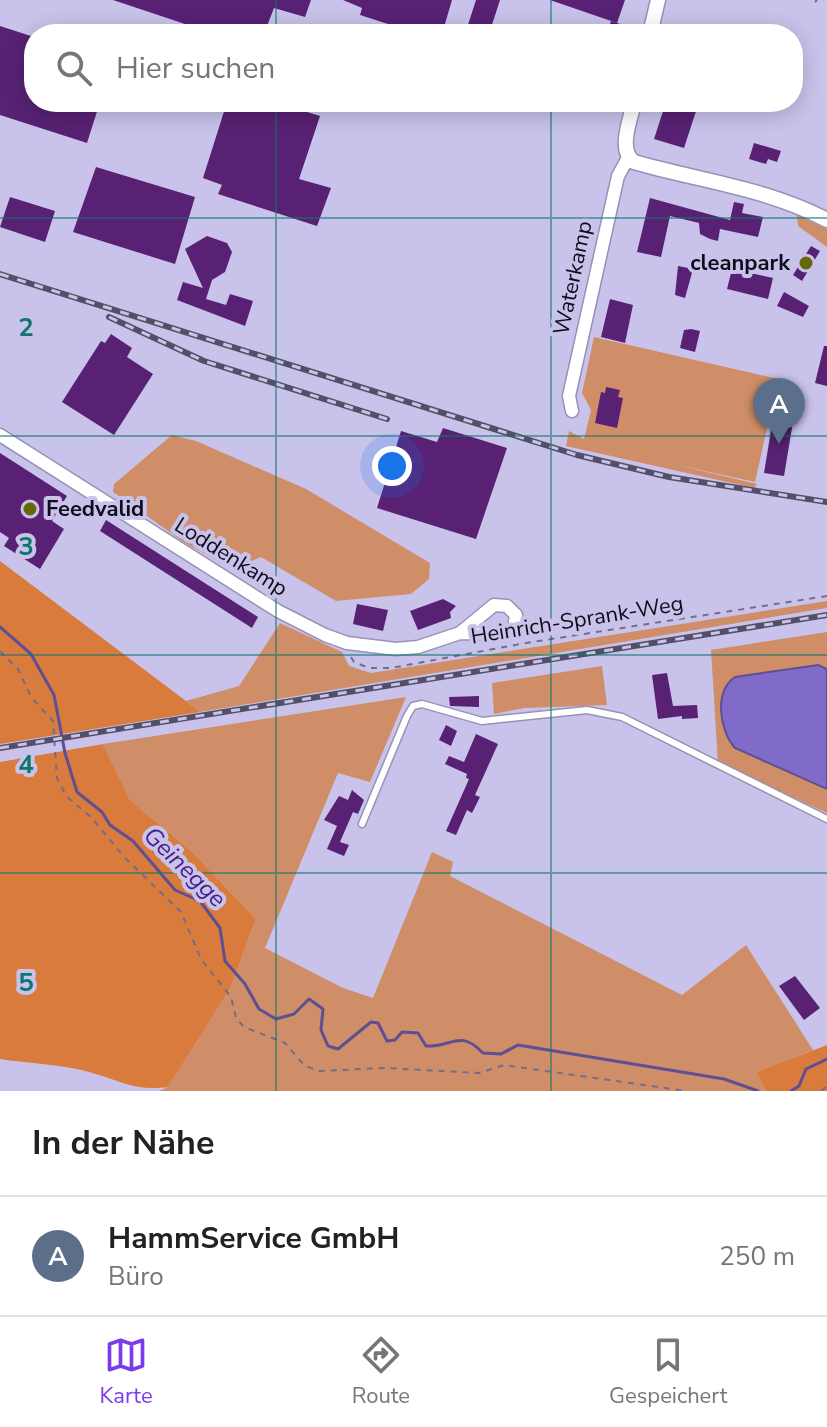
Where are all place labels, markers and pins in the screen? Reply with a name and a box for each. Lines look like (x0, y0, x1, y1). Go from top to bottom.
place label: cleanpark (690, 248, 791, 278)
marker: cleanpark (797, 254, 815, 272)
pin: A (753, 378, 805, 444)
place label: Feedvalid (46, 494, 144, 524)
marker: Feedvalid (21, 500, 39, 518)

